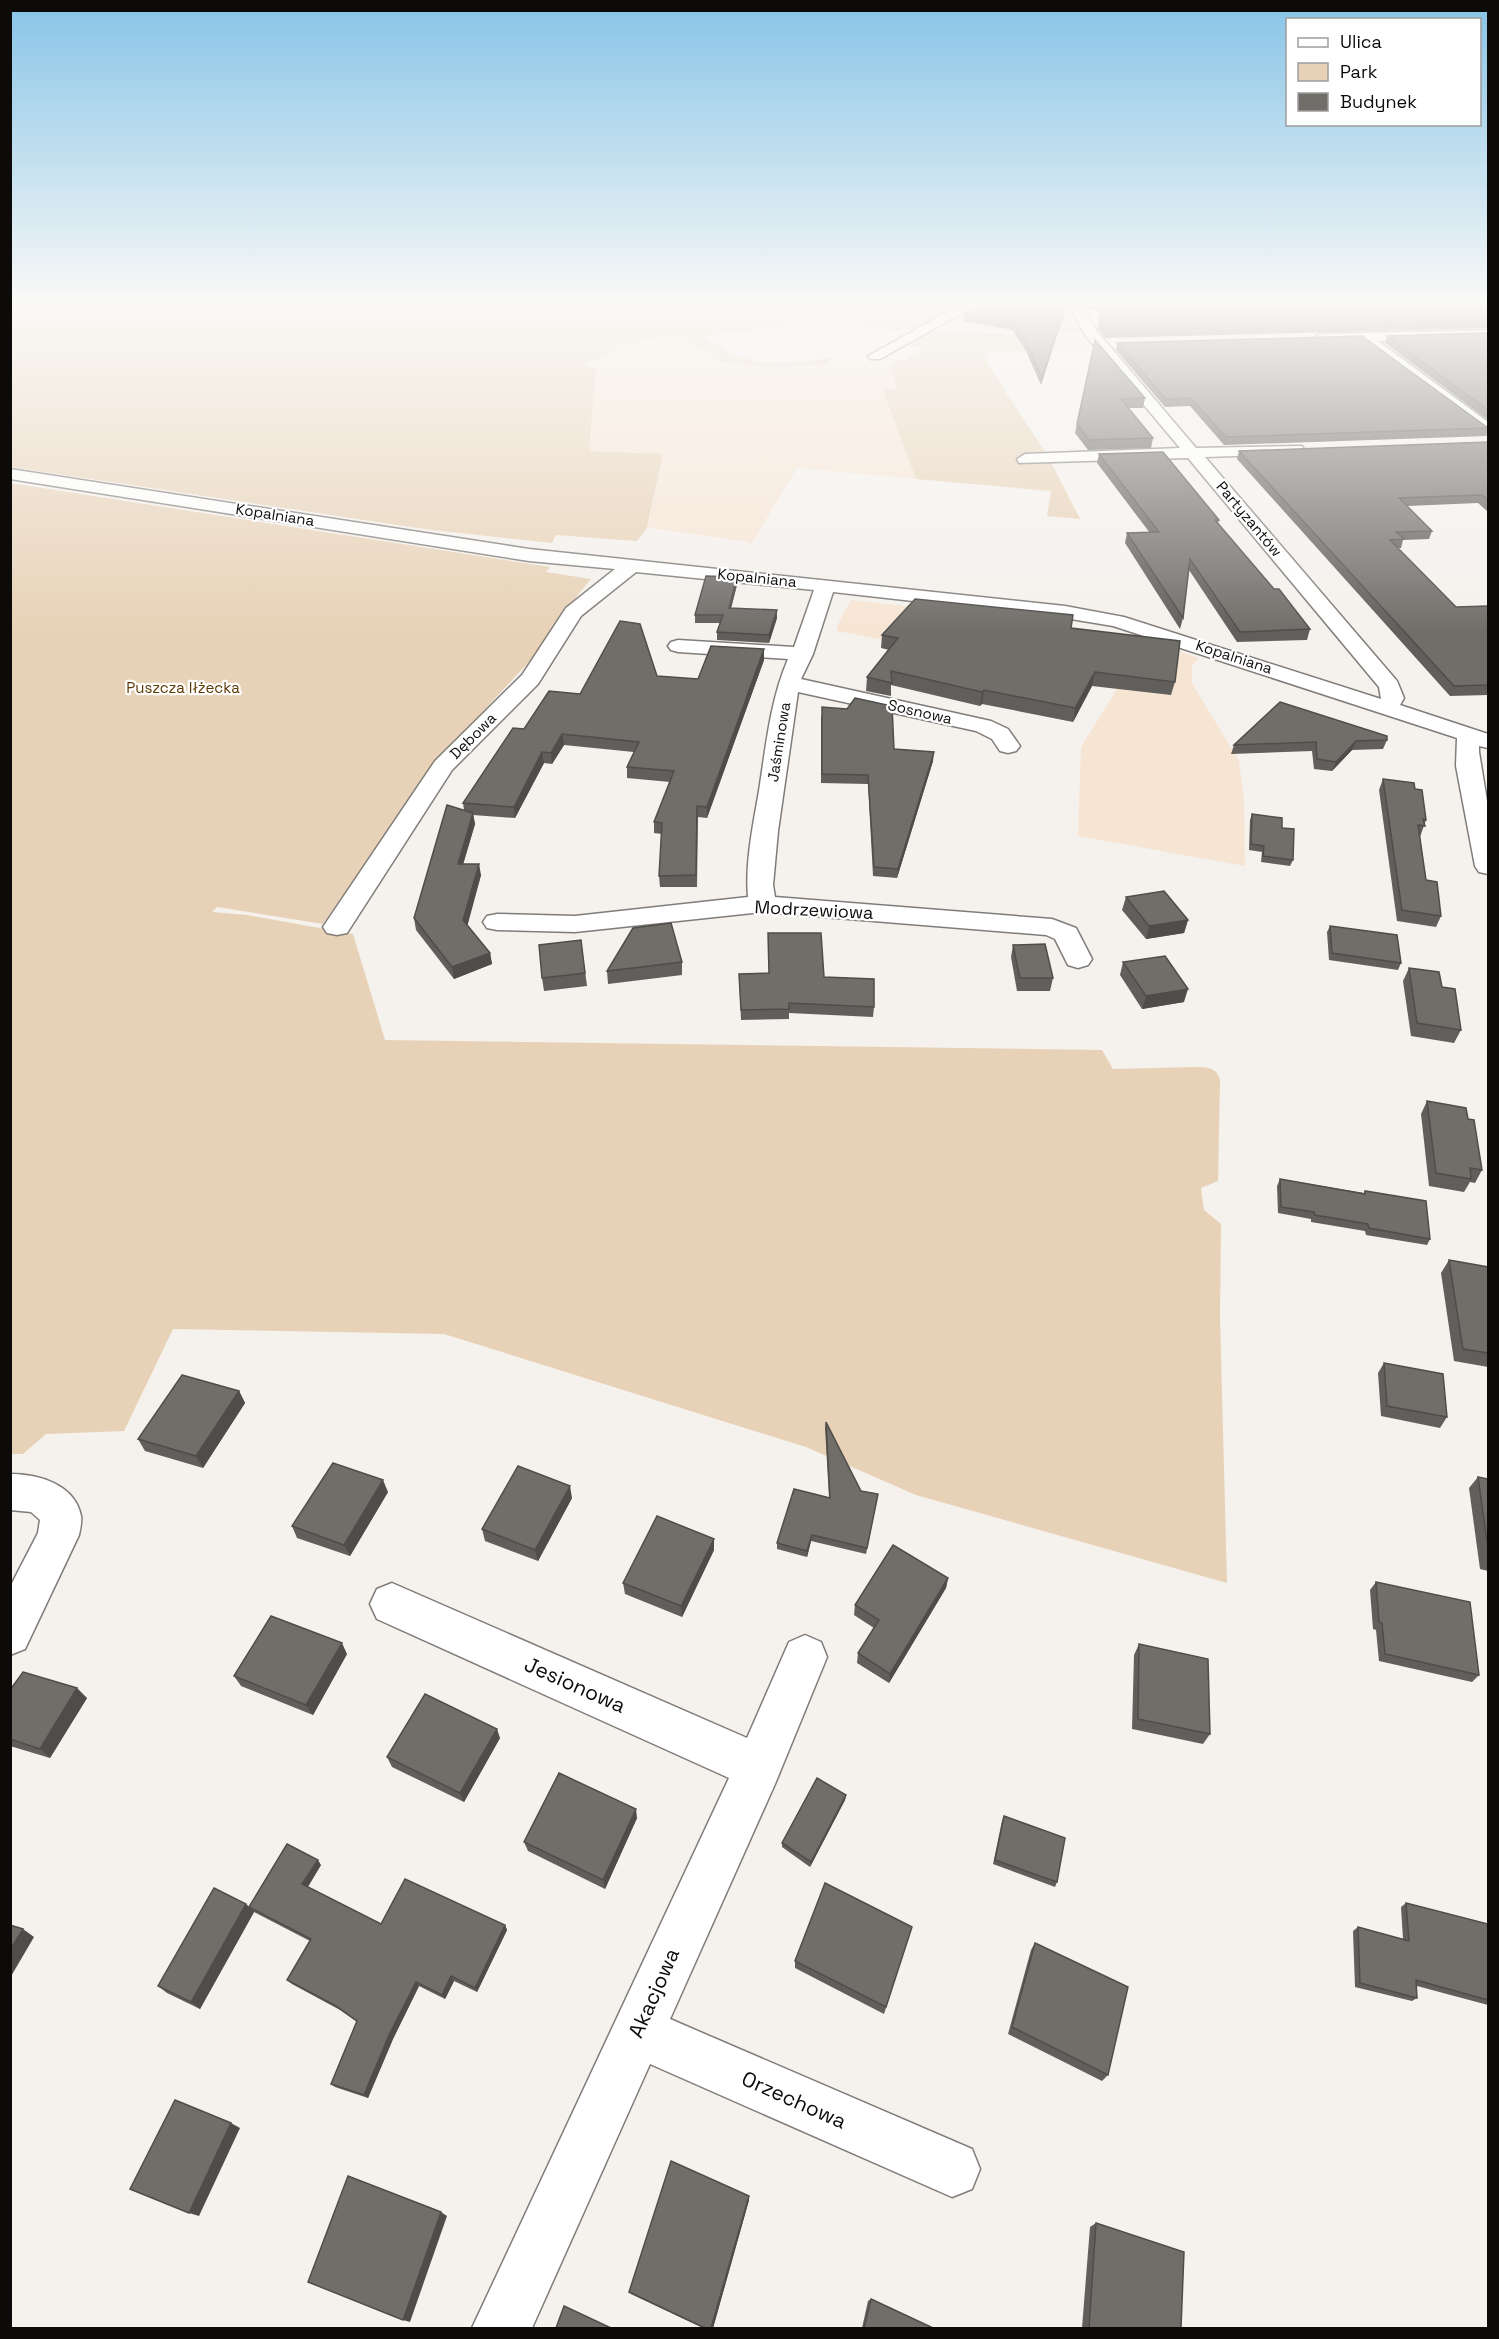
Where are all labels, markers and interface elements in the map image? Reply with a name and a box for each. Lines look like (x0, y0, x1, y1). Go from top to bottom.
legend (1286, 18, 1481, 126)
text: Ulica (1340, 30, 1382, 53)
text: Park (1340, 60, 1378, 83)
text: Budynek (1340, 90, 1417, 113)
street label: Partyzantów (1212, 477, 1286, 560)
street label: Kopalniana (234, 499, 316, 530)
street label: Kopalniana (717, 564, 798, 591)
street label: Kopalniana (1193, 635, 1275, 678)
park label: Puszcza Iłżecka (126, 678, 240, 697)
street label: Sosnowa (886, 695, 954, 728)
street label: Jaśminowa (763, 700, 794, 783)
street label: Dębowa (445, 708, 500, 763)
street label: Modrzewiowa (754, 895, 874, 924)
street label: Jesionowa (520, 1650, 630, 1719)
street label: Akacjowa (622, 1944, 685, 2042)
street label: Orzechowa (738, 2064, 851, 2135)

